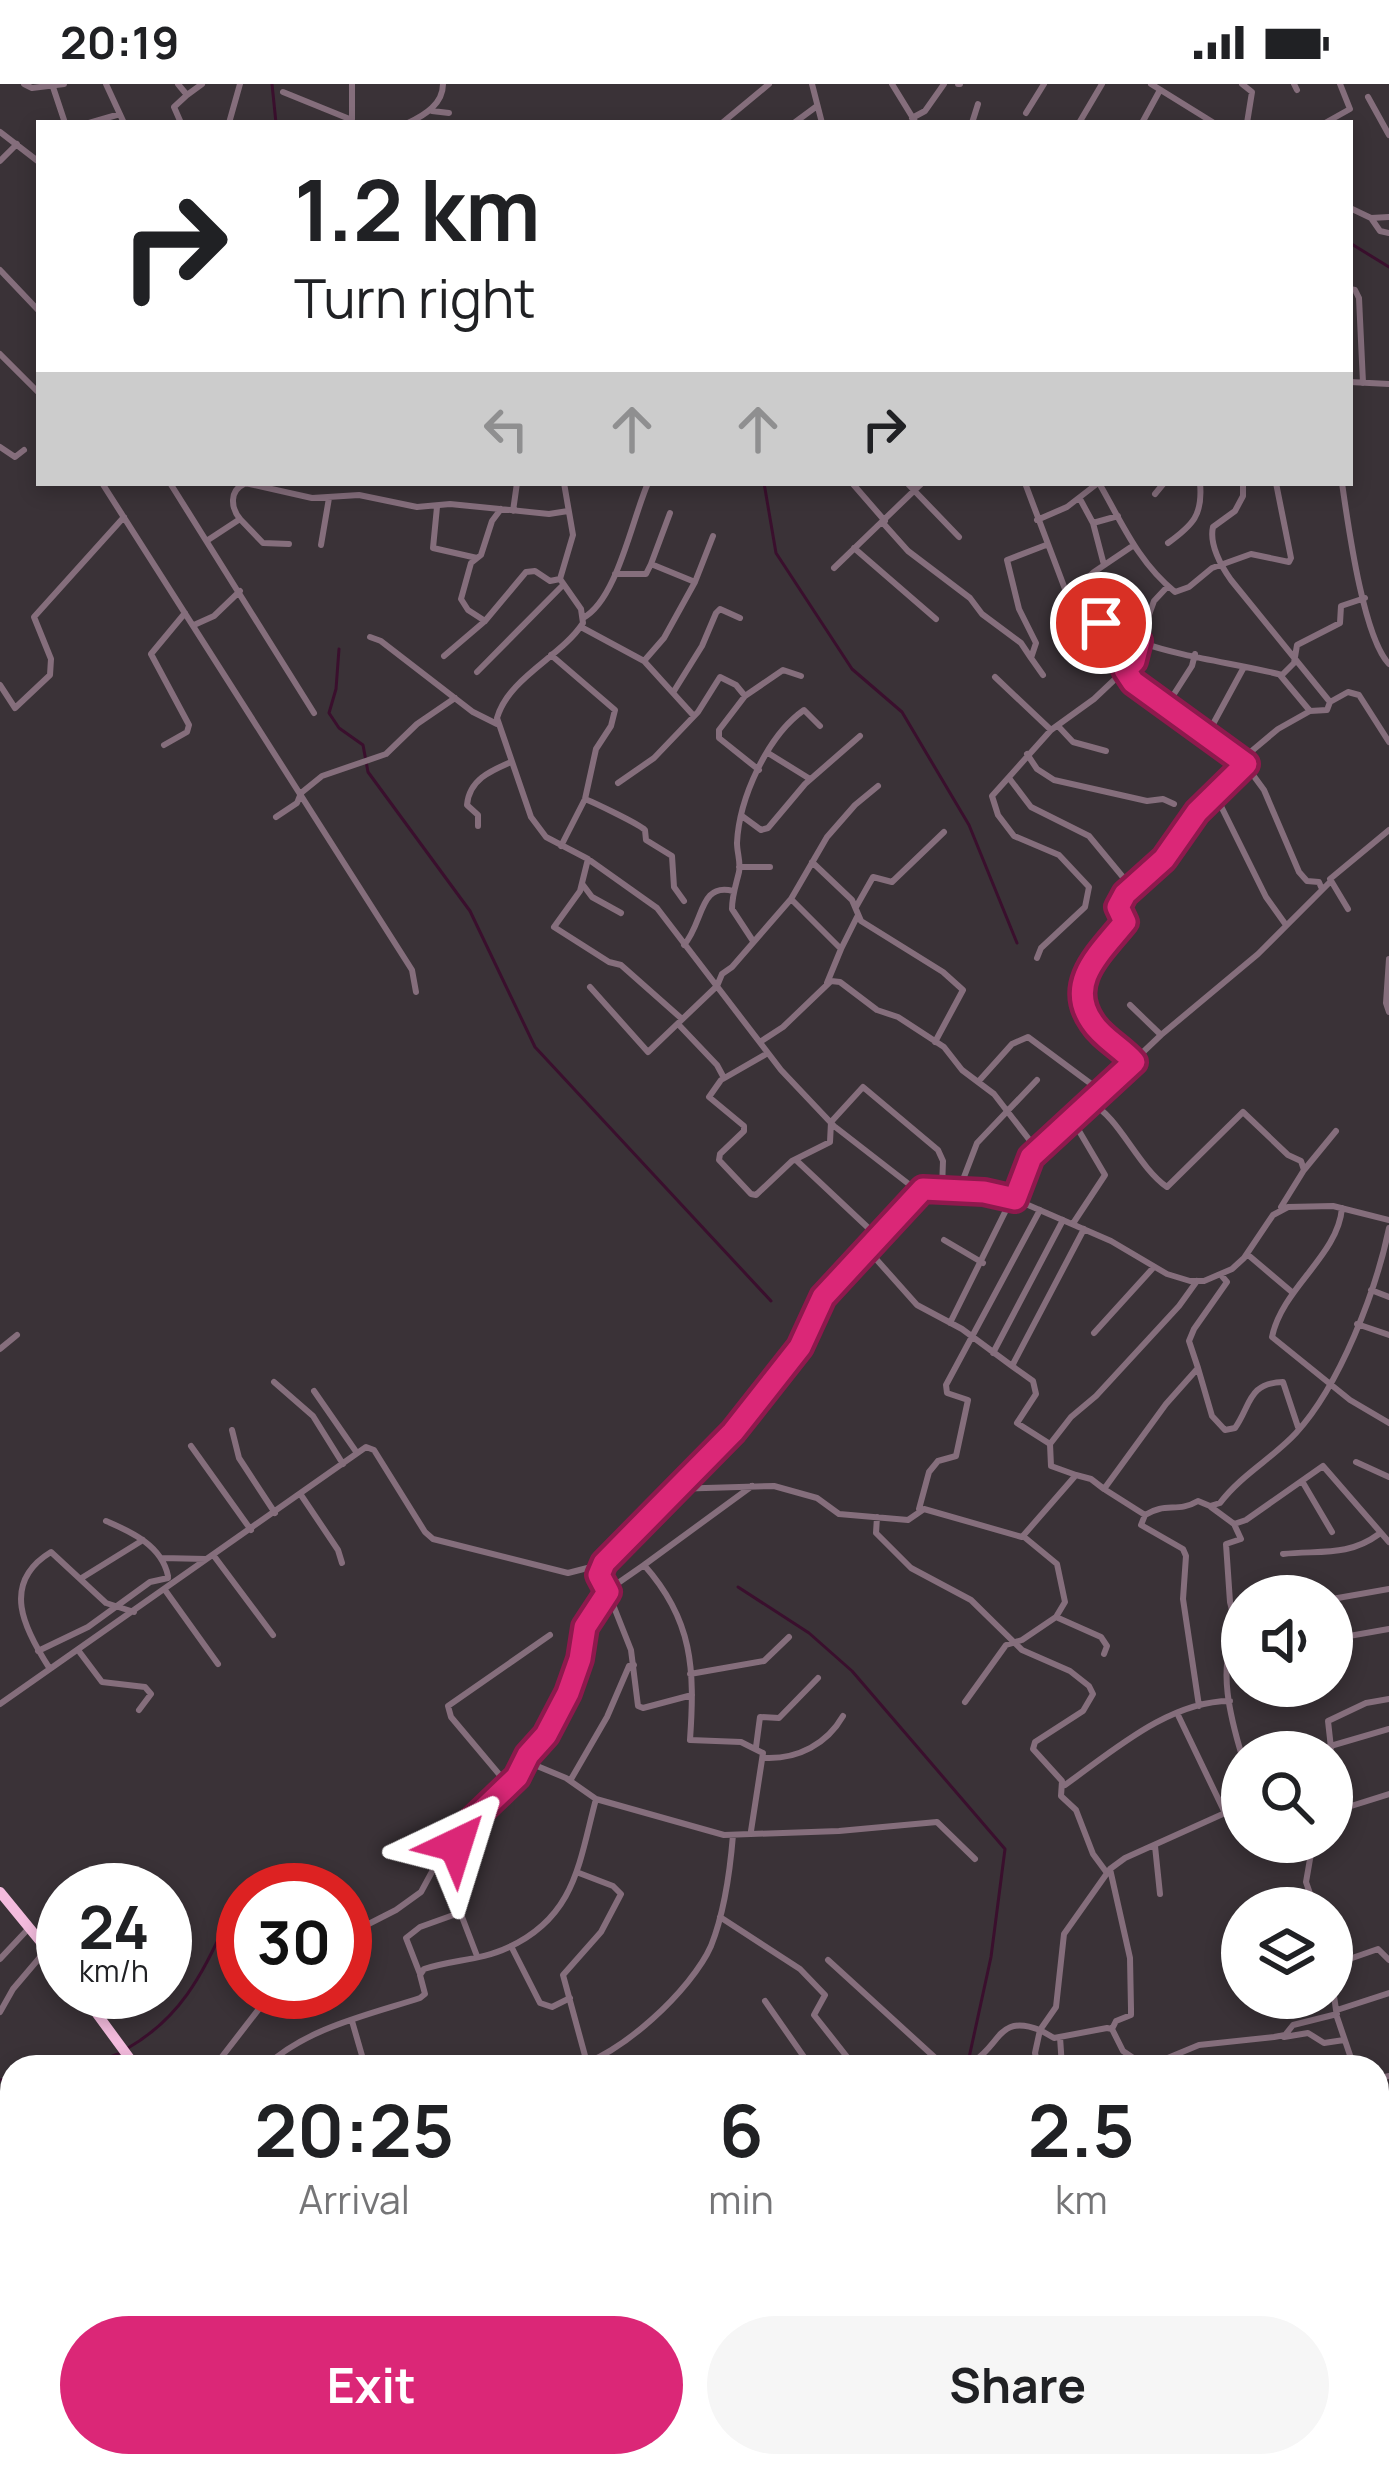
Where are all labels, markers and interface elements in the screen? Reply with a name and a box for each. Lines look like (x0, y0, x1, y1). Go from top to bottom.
text: 20:19 (60, 11, 180, 73)
text: 1.2 km (294, 151, 540, 266)
icon: right (96, 168, 252, 324)
text: Turn right (294, 260, 536, 334)
icon: left (473, 396, 539, 462)
icon: ahead (599, 396, 665, 462)
icon: ahead (725, 396, 791, 462)
icon: right (851, 396, 917, 462)
pin (1050, 572, 1152, 674)
icon: arrive (1068, 590, 1134, 656)
map controls (1221, 1575, 1353, 2019)
button: sound (1221, 1575, 1353, 1707)
button: search (1221, 1731, 1353, 1863)
position arrow (393, 1782, 519, 1908)
speed limit sign: 30 (216, 1863, 372, 2019)
text: 24 (78, 1885, 150, 1967)
button: layers (1221, 1887, 1353, 2019)
text: km/h (79, 1950, 149, 1991)
text: 20:25 (254, 2080, 454, 2179)
text: 6 (719, 2080, 763, 2179)
text: 2.5 (1028, 2080, 1135, 2179)
text: Arrival (298, 2172, 410, 2226)
text: min (708, 2172, 774, 2226)
text: km (1055, 2172, 1108, 2226)
button: Exit (60, 2316, 683, 2454)
button: Share (707, 2316, 1329, 2454)

